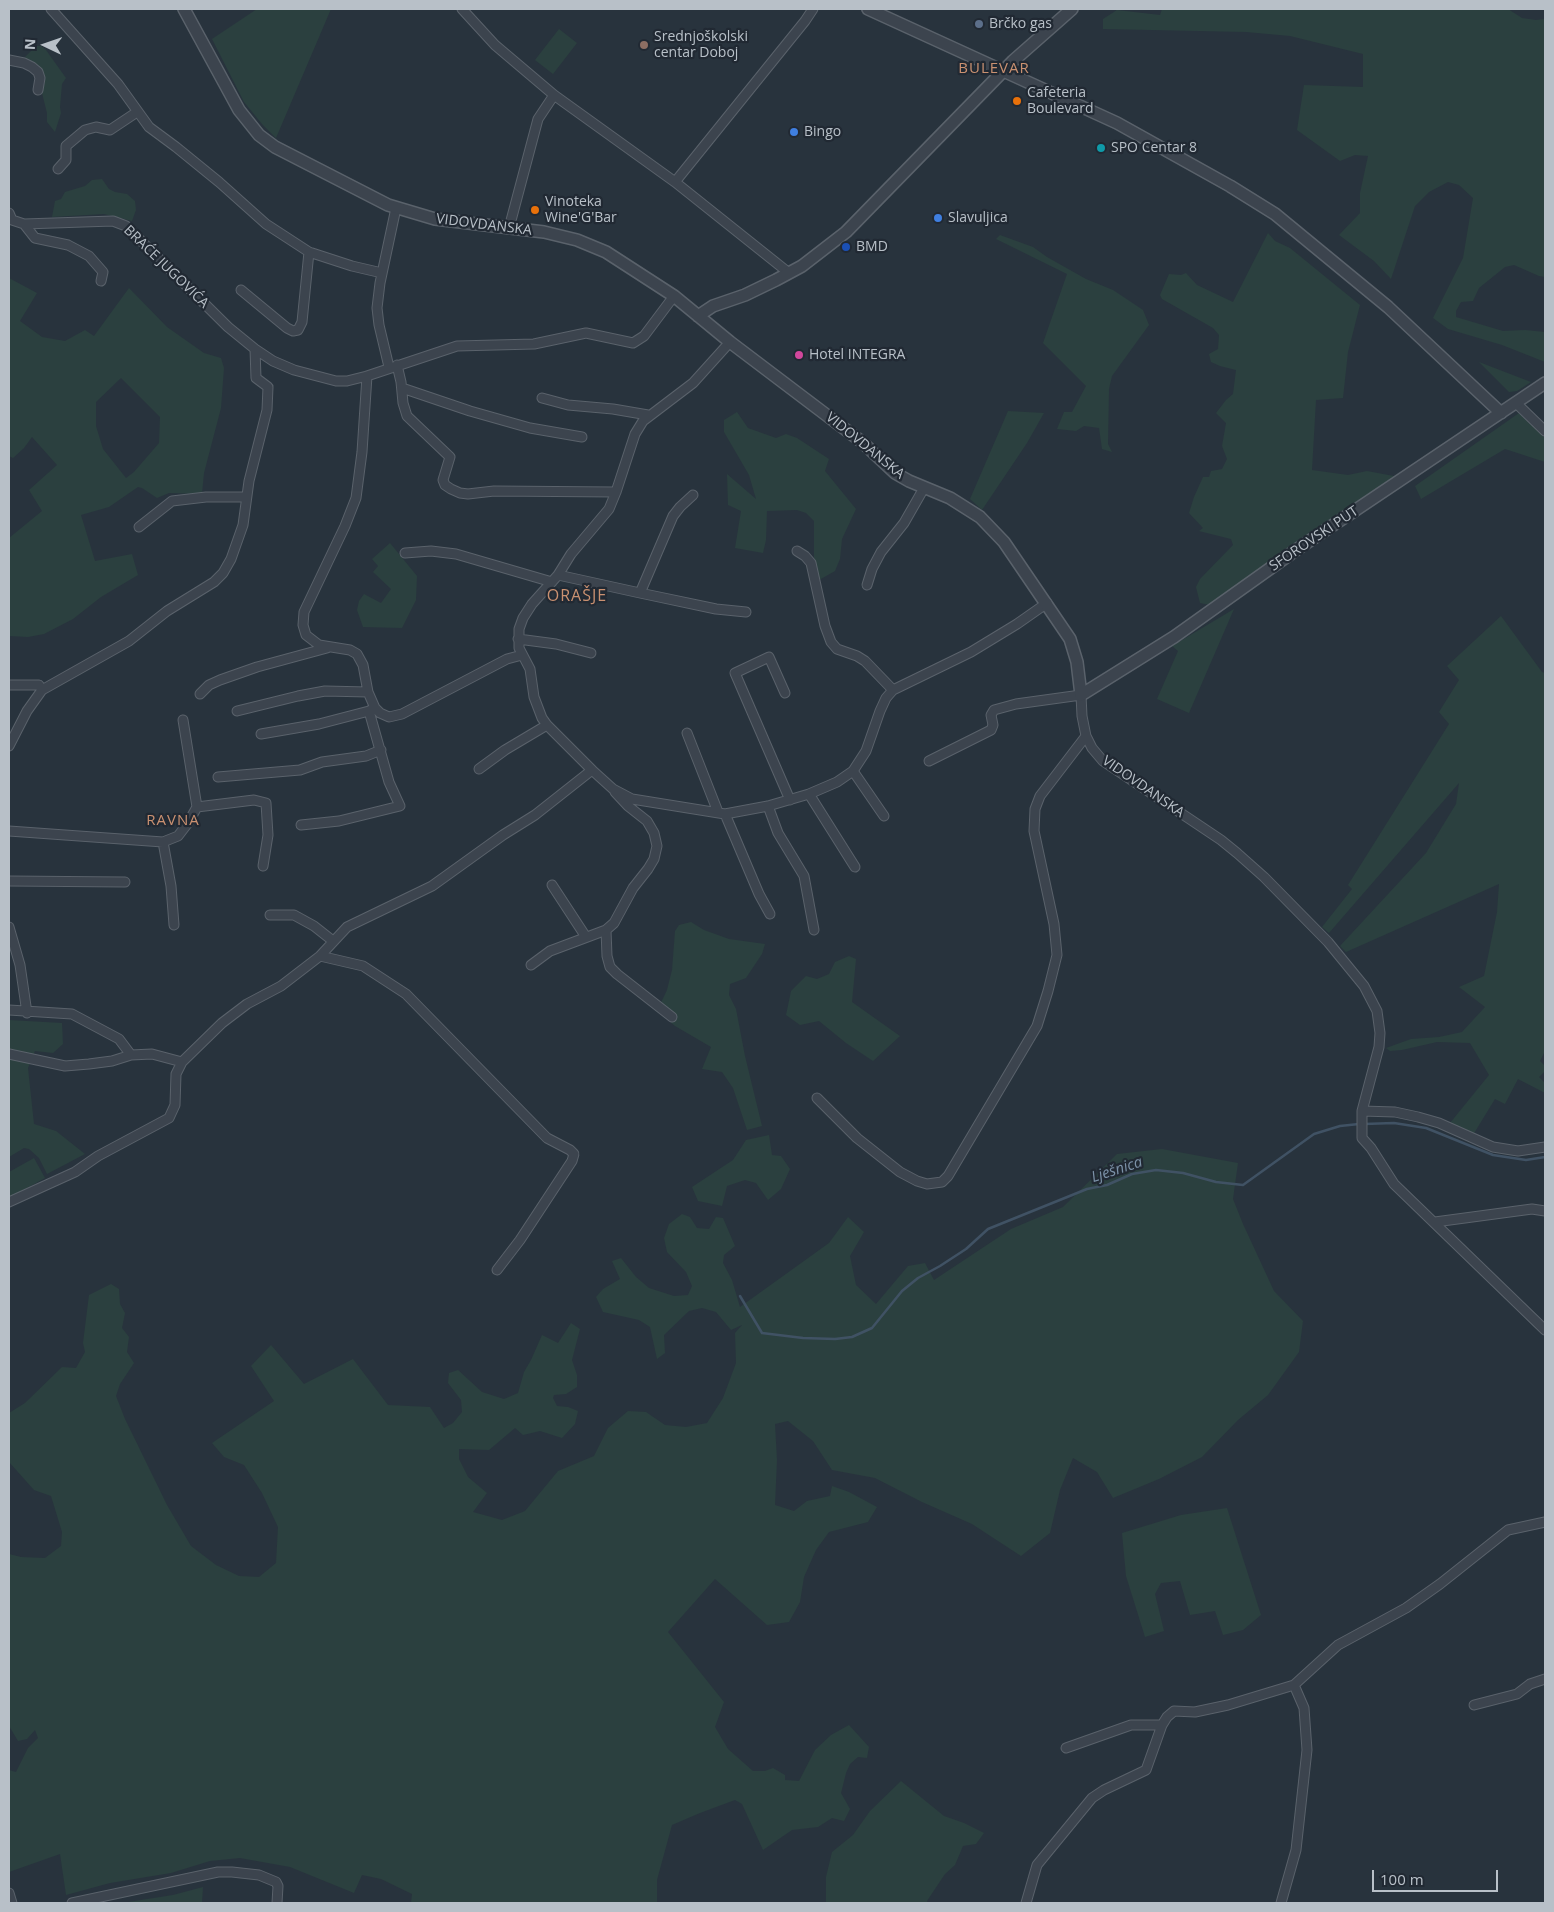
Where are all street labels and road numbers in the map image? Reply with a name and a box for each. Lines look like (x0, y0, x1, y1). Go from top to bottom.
street label: VIDOVDANSKA (435, 211, 533, 239)
street label: BRAĆE JUGOVIĆA (120, 222, 212, 312)
street label: VIDOVDANSKA (822, 409, 908, 483)
street label: SFOROVSKI PUT (1266, 503, 1362, 575)
street label: VIDOVDANSKA (1099, 753, 1187, 821)

